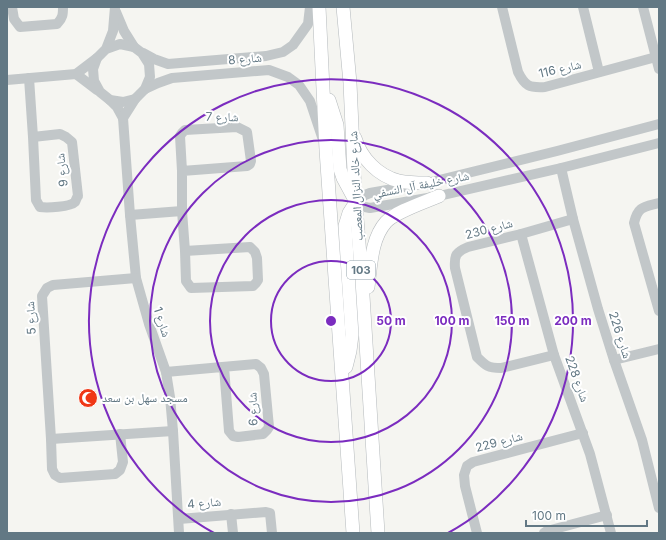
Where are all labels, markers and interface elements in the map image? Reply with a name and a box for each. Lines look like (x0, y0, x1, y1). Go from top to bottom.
street label: شارع 8 (228, 50, 263, 68)
street label: شارع 116 (537, 56, 583, 82)
street label: شارع 7 (205, 109, 239, 125)
street label: شارع خالد النزال المعصب (345, 131, 367, 241)
street label: شارع 9 (52, 152, 72, 188)
street label: شارع خليفة آل النسفي (372, 168, 471, 204)
street label: شارع 230 (464, 215, 515, 243)
road number: 103 (347, 261, 375, 279)
street label: شارع 5 (22, 301, 40, 335)
street label: شارع 1 (150, 305, 174, 339)
street label: شارع 226 (605, 310, 635, 361)
text: 50 m (376, 313, 406, 328)
text: 100 m (434, 313, 470, 328)
text: 150 m (495, 313, 529, 328)
text: 200 m (554, 313, 592, 328)
centre of rings (324, 314, 338, 328)
street label: شارع 228 (561, 354, 593, 405)
mosque icon: مسجد سهل بن سعد (77, 387, 99, 409)
place label: مسجد سهل بن سعد (102, 390, 188, 405)
street label: شارع 6 (244, 392, 262, 426)
street label: شارع 229 (474, 428, 524, 456)
street label: شارع 4 (186, 494, 222, 512)
scale bar (526, 502, 647, 528)
text: 100 m (532, 508, 566, 523)

